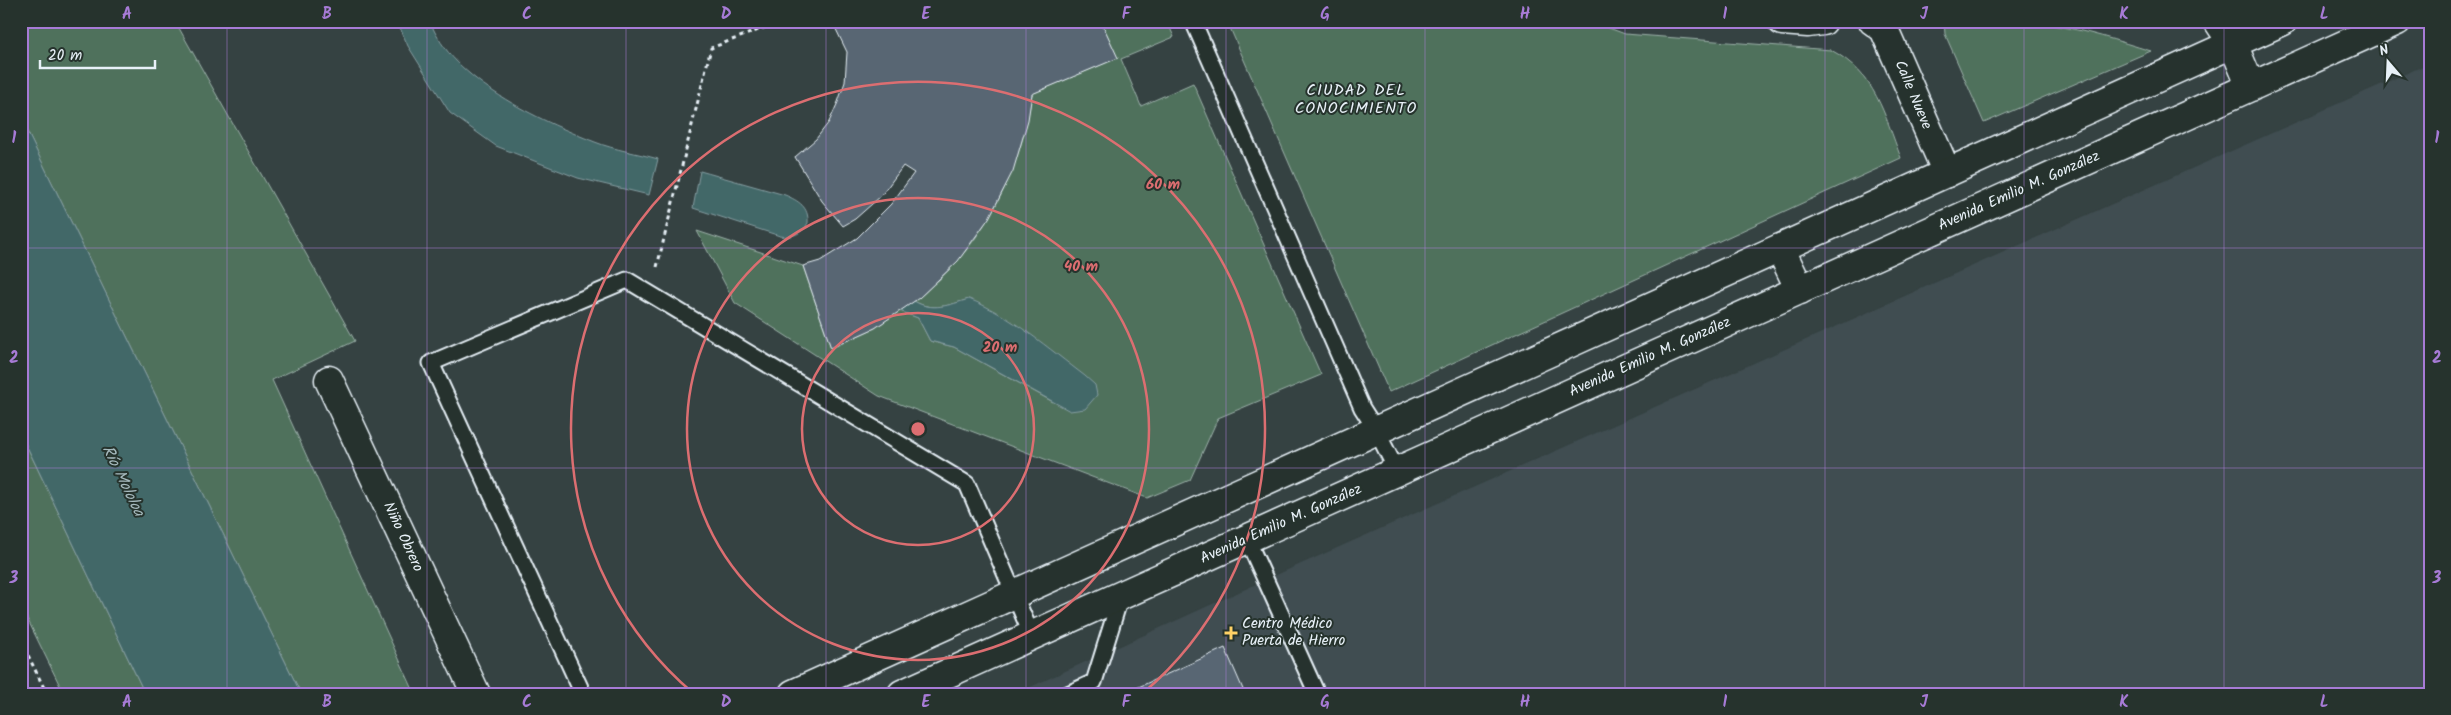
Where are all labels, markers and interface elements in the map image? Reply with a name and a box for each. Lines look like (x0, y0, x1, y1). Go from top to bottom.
text: A (122, 2, 132, 27)
text: B (322, 2, 332, 27)
text: C (522, 2, 532, 27)
text: D (721, 2, 732, 27)
text: E (922, 2, 932, 27)
text: F (1122, 2, 1132, 27)
text: G (1320, 2, 1330, 27)
text: H (1520, 2, 1530, 27)
text: I (1723, 2, 1728, 27)
text: J (1920, 2, 1929, 27)
text: K (2119, 2, 2129, 27)
text: L (2320, 2, 2328, 27)
scale bar (40, 38, 155, 70)
north arrow (2364, 38, 2414, 88)
text: N (2376, 39, 2392, 62)
text: 20 m (48, 44, 82, 68)
street label: Calle Nueve (1888, 57, 1938, 134)
district label: CIUDAD DEL CONOCIMIENTO (1295, 78, 1417, 121)
text: 1 (12, 126, 17, 151)
text: 1 (2435, 126, 2440, 151)
street label: Avenida Emilio M. González (1934, 144, 2104, 237)
text: 60 m (1146, 173, 1180, 197)
text: 40 m (1064, 255, 1098, 279)
street label: Avenida Emilio M. González (1565, 310, 1735, 403)
text: 20 m (983, 336, 1017, 360)
text: 2 (9, 346, 19, 371)
text: 2 (2432, 346, 2442, 371)
centre of rings (909, 420, 927, 438)
water label: Río Mololoa (95, 441, 152, 522)
street label: Avenida Emilio M. González (1196, 477, 1366, 570)
street label: Niño Obrero (376, 498, 430, 576)
text: 3 (9, 566, 19, 591)
text: 3 (2432, 566, 2442, 591)
place label: Centro Médico Puerta de Hierro (1242, 612, 1345, 653)
marker: Centro Médico Puerta de Hierro (1224, 626, 1238, 640)
text: A (122, 690, 132, 715)
text: B (322, 690, 332, 715)
text: C (522, 690, 532, 715)
text: D (721, 690, 732, 715)
text: E (922, 690, 932, 715)
text: F (1122, 690, 1132, 715)
text: G (1320, 690, 1330, 715)
text: H (1520, 690, 1530, 715)
text: I (1723, 690, 1728, 715)
text: J (1920, 690, 1929, 715)
text: K (2119, 690, 2129, 715)
text: L (2320, 690, 2328, 715)

